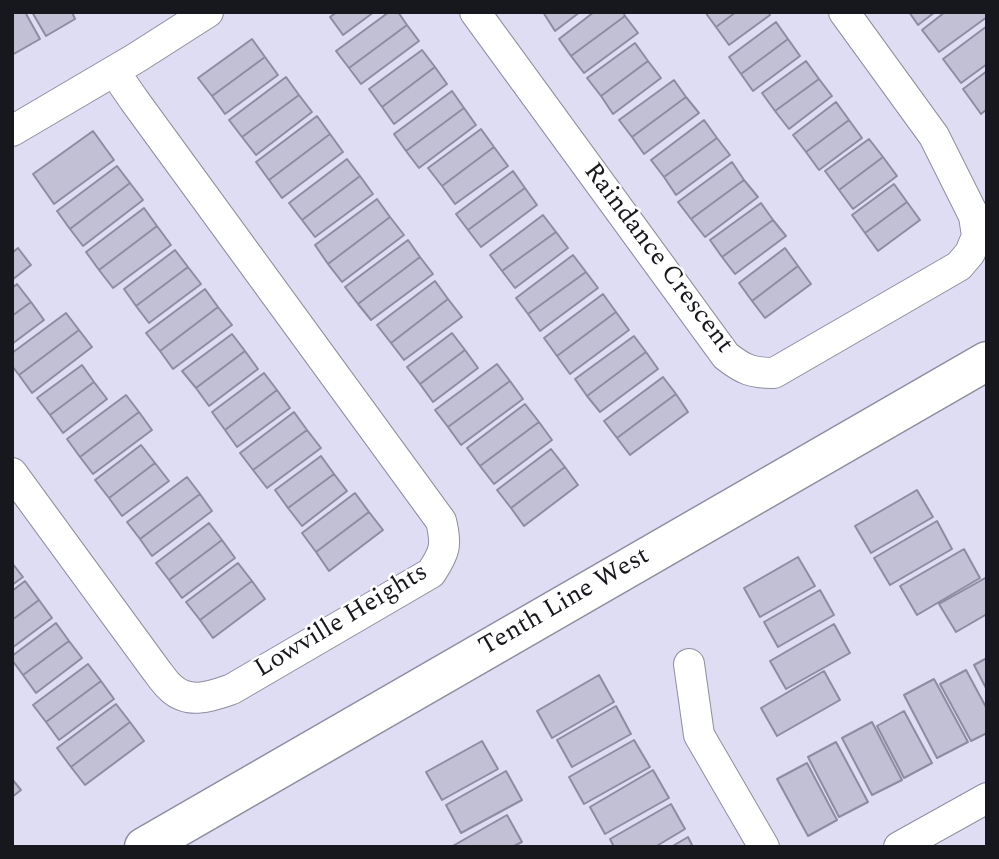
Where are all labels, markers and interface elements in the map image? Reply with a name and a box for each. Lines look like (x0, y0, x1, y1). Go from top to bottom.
street label: Raindance Crescent (575, 158, 739, 360)
street label: Tenth Line West (474, 542, 656, 664)
street label: Lowville Heights (250, 558, 434, 686)

